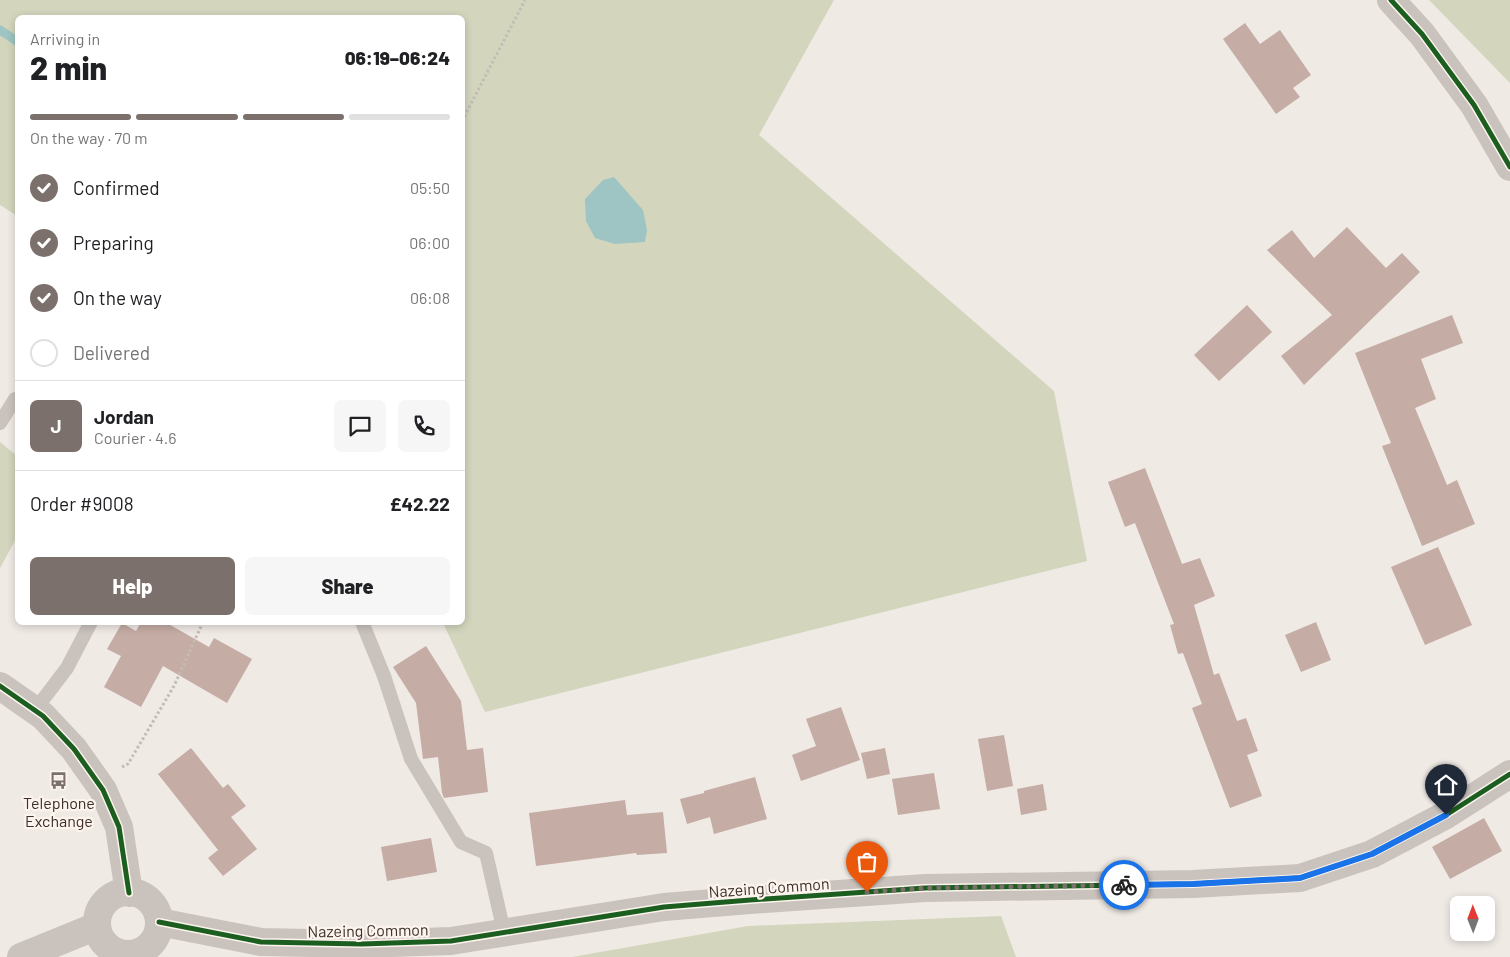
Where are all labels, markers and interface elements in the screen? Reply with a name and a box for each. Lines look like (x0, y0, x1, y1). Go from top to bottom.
text: Arriving in (30, 29, 100, 48)
text: 06:19–06:24 (345, 46, 450, 69)
text: 2 min (30, 48, 107, 86)
text: On the way · 70 m (30, 128, 147, 147)
icon: check (30, 174, 58, 202)
text: Confirmed (73, 176, 160, 199)
text: 05:50 (410, 178, 450, 197)
icon: check (30, 229, 58, 257)
text: Preparing (73, 231, 154, 254)
text: 06:00 (409, 233, 450, 252)
icon: check (30, 284, 58, 312)
text: On the way (73, 286, 162, 309)
text: 06:08 (410, 288, 450, 307)
text: Delivered (73, 341, 150, 364)
button: chat (334, 400, 386, 452)
button: phone (398, 400, 450, 452)
text: Jordan (94, 405, 154, 428)
text: J (50, 414, 62, 437)
text: Courier · 4.6 (94, 428, 177, 447)
text: Order #9008 (30, 492, 134, 515)
text: £42.22 (390, 492, 450, 515)
button: Help (30, 557, 235, 615)
button: Share (245, 557, 450, 615)
pin (1425, 764, 1467, 815)
bus stop icon: Telephone Exchange (49, 771, 69, 791)
icon: home (1432, 771, 1460, 799)
place label: Telephone Exchange (23, 793, 95, 830)
pin (846, 841, 888, 892)
icon: bag (853, 848, 881, 876)
courier (1099, 860, 1149, 910)
icon: bike (1110, 871, 1138, 899)
street label: Nazeing Common (708, 873, 830, 901)
north arrow (1450, 896, 1495, 941)
map controls (1450, 896, 1495, 941)
street label: Nazeing Common (307, 919, 429, 941)

